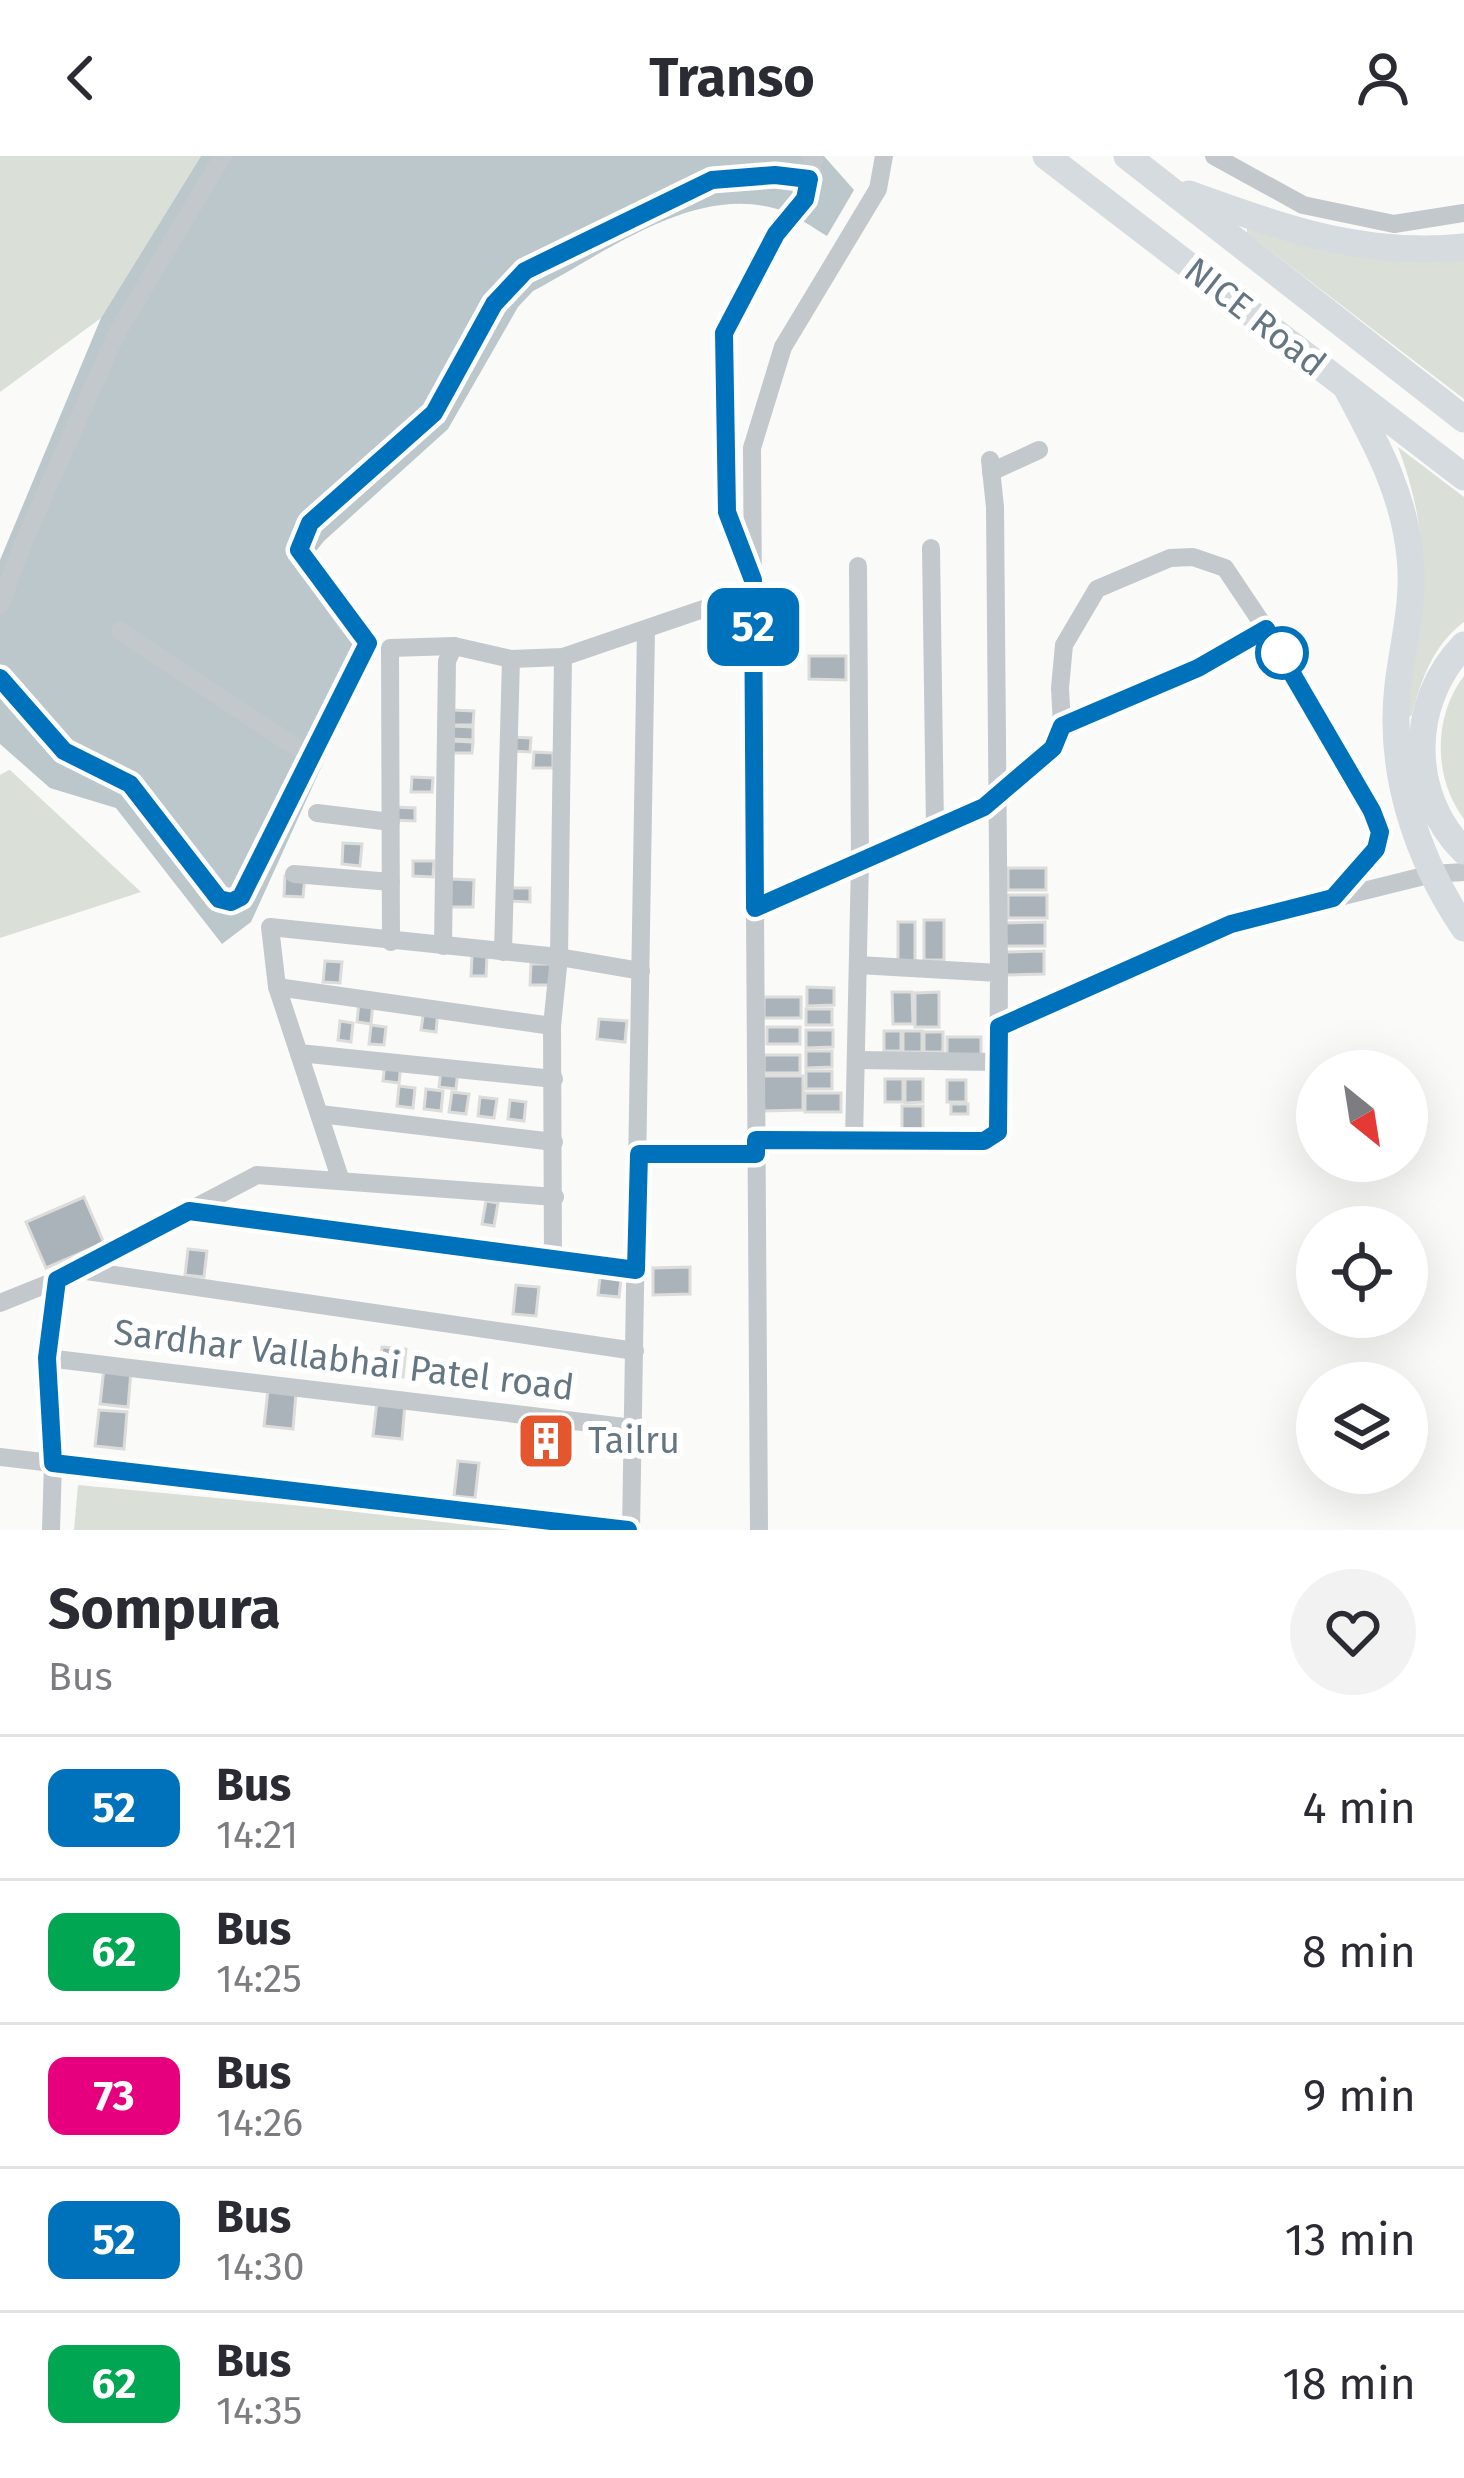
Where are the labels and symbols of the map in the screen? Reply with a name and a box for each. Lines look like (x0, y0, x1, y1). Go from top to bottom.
street label: NICE Road (1176, 248, 1334, 386)
line badge: 52 (699, 588, 807, 666)
unlabelled marker (1257, 628, 1307, 678)
north arrow (1296, 1050, 1428, 1182)
street label: Sardhar Vallabhai Patel road (112, 1310, 576, 1410)
building icon: Tailru (515, 1410, 577, 1472)
place label: Tailru (588, 1419, 680, 1463)

